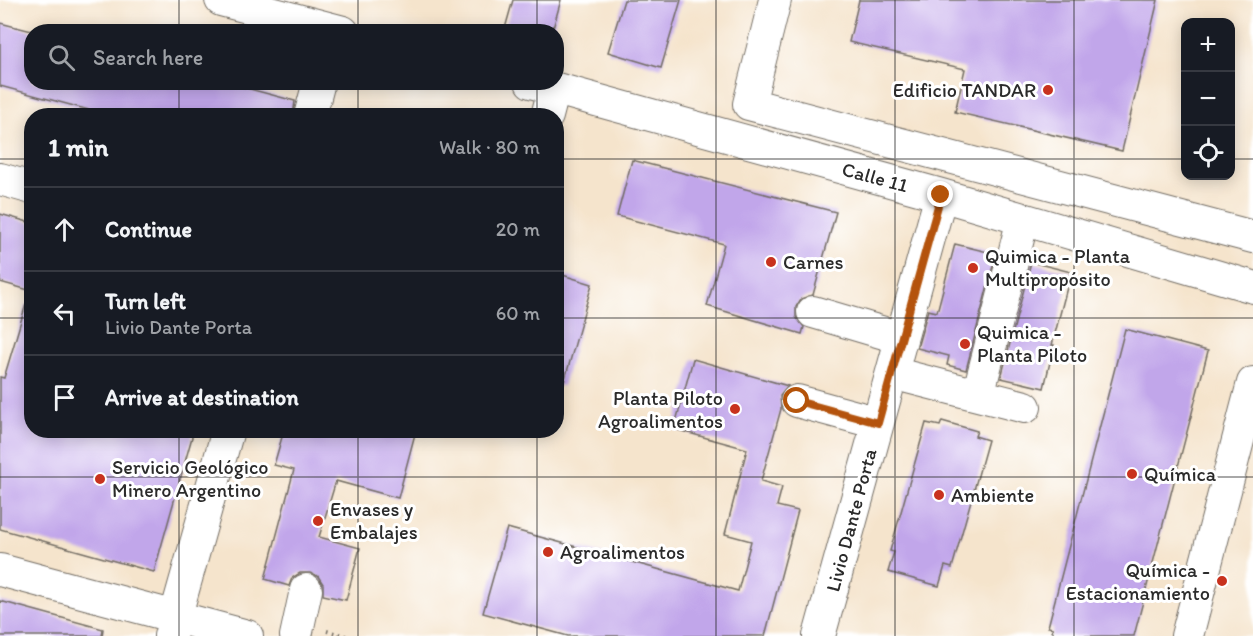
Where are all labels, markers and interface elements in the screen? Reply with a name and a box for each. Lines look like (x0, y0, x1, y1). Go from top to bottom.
map controls (1181, 18, 1235, 180)
button: + (1181, 18, 1235, 72)
search box (24, 24, 564, 90)
icon: search (45, 41, 78, 74)
text: Search here (93, 44, 203, 71)
button: − (1181, 72, 1235, 126)
place label: Edificio TANDAR (893, 78, 1036, 102)
marker: Edificio TANDAR (1041, 83, 1055, 97)
button: locate (1181, 126, 1235, 180)
text: 1 min (48, 131, 108, 163)
text: Walk · 80 m (439, 135, 540, 159)
street label: Calle 11 (839, 157, 911, 197)
route end (927, 181, 953, 207)
icon: ahead (48, 213, 81, 246)
text: Continue (105, 216, 192, 243)
text: 20 m (496, 217, 540, 241)
place label: Quimica - Planta Multipropósito (985, 244, 1131, 291)
place label: Carnes (783, 250, 843, 274)
marker: Carnes (764, 255, 778, 269)
marker: Quimica - Planta Multipropósito (966, 261, 980, 275)
text: Turn left (105, 288, 186, 315)
icon: left (48, 297, 81, 330)
text: 60 m (496, 301, 540, 325)
text: Livio Dante Porta (105, 315, 252, 339)
place label: Quimica - Planta Piloto (977, 320, 1087, 367)
marker: Quimica - Planta Piloto (958, 337, 972, 351)
icon: arrive (48, 381, 81, 414)
text: Arrive at destination (105, 384, 299, 411)
place label: Planta Piloto Agroalimentos (598, 386, 723, 433)
route start (783, 387, 809, 413)
marker: Planta Piloto Agroalimentos (728, 402, 742, 416)
street label: Livio Dante Porta (820, 445, 882, 594)
place label: Servicio Geológico Minero Argentino (112, 455, 268, 502)
place label: Química (1144, 462, 1217, 486)
marker: Química (1125, 467, 1139, 481)
marker: Servicio Geológico Minero Argentino (93, 472, 107, 486)
place label: Ambiente (951, 483, 1034, 507)
marker: Ambiente (932, 488, 946, 502)
place label: Envases y Embalajes (330, 497, 418, 544)
marker: Envases y Embalajes (311, 514, 325, 528)
place label: Agroalimentos (560, 540, 685, 564)
marker: Agroalimentos (541, 545, 555, 559)
place label: Química - Estacionamiento (1066, 558, 1210, 605)
marker: Química - Estacionamiento (1215, 574, 1229, 588)

